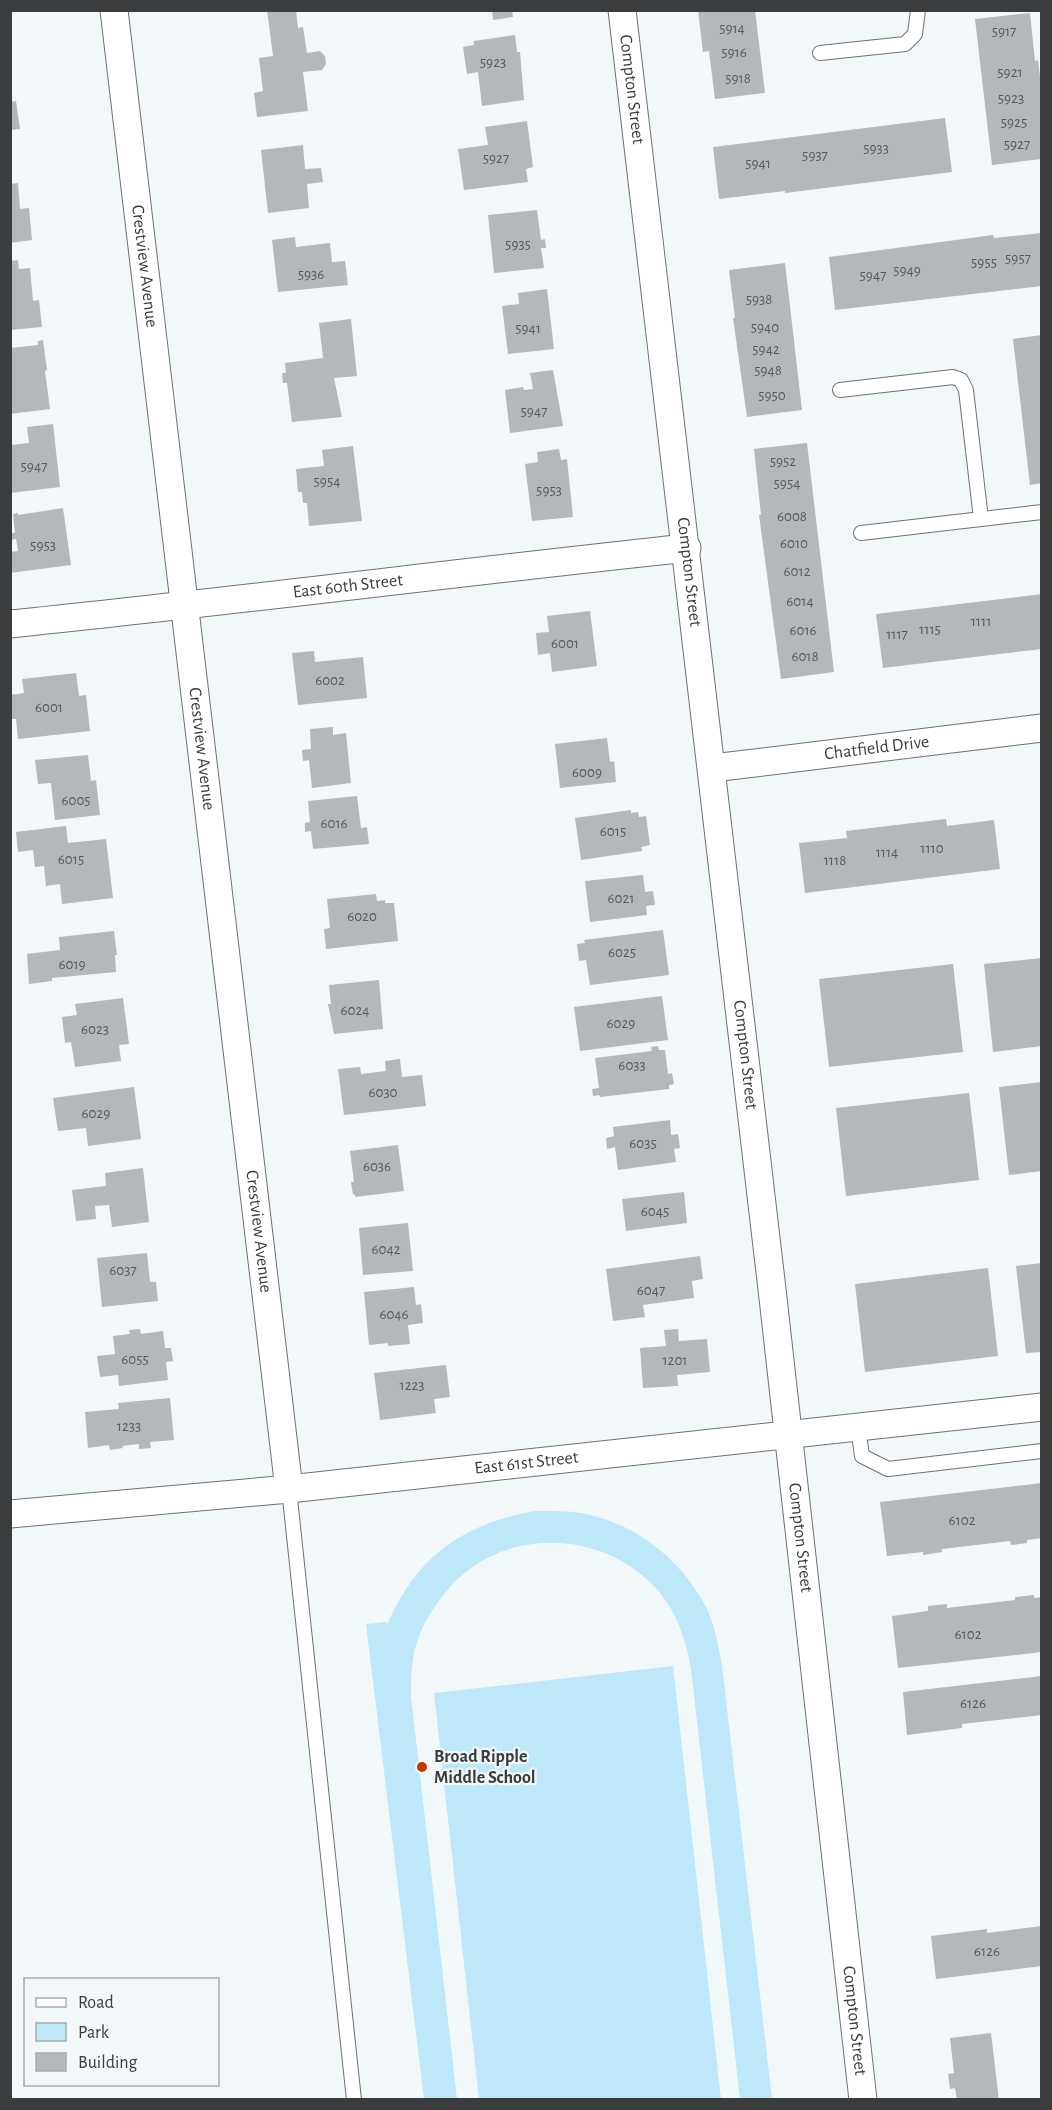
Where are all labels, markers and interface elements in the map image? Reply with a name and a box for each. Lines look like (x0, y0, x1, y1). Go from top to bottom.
house number: 5914 (719, 21, 745, 36)
house number: 5917 (992, 24, 1016, 39)
street label: Compton Street (616, 34, 647, 145)
house number: 5916 (721, 45, 747, 60)
house number: 5923 (480, 55, 506, 70)
house number: 5921 (997, 65, 1023, 80)
house number: 5918 (725, 71, 751, 86)
house number: 5923 (998, 91, 1024, 106)
house number: 5925 (1001, 115, 1027, 130)
house number: 5927 (1004, 137, 1030, 152)
house number: 5933 (863, 141, 889, 156)
house number: 5937 (802, 148, 828, 163)
house number: 5927 (483, 151, 509, 166)
house number: 5941 (745, 156, 771, 171)
street label: Crestview Avenue (128, 204, 161, 329)
house number: 5935 (505, 237, 531, 252)
house number: 5957 (1005, 251, 1031, 266)
house number: 5955 (971, 255, 997, 270)
house number: 5949 (893, 263, 921, 278)
house number: 5936 (298, 267, 324, 282)
house number: 5947 (860, 268, 886, 283)
house number: 5938 (746, 292, 772, 307)
house number: 5940 (751, 320, 779, 335)
house number: 5941 (515, 321, 541, 336)
house number: 5942 (752, 342, 780, 357)
house number: 5948 (754, 363, 782, 378)
house number: 5950 (758, 388, 786, 403)
house number: 5947 (521, 404, 547, 419)
house number: 5952 (770, 454, 796, 469)
house number: 5947 (21, 459, 47, 474)
house number: 5954 (314, 474, 340, 489)
house number: 5954 (774, 476, 800, 491)
house number: 5953 (536, 483, 562, 498)
house number: 6008 (777, 509, 807, 524)
street label: Compton Street (674, 516, 704, 628)
house number: 6010 (780, 536, 808, 551)
house number: 5953 (30, 538, 56, 553)
house number: 6012 (784, 564, 811, 579)
street label: East 60th Street (292, 571, 404, 602)
house number: 6014 (786, 594, 814, 609)
house number: 1111 (971, 614, 991, 629)
house number: 1115 (919, 622, 941, 637)
house number: 6016 (789, 623, 817, 638)
house number: 1117 (886, 627, 908, 642)
house number: 6001 (551, 636, 579, 651)
house number: 6018 (791, 649, 819, 664)
house number: 6002 (315, 673, 345, 688)
street label: Crestview Avenue (185, 686, 218, 811)
house number: 6001 (35, 700, 63, 715)
street label: Chatfield Drive (823, 733, 930, 763)
house number: 6009 (572, 765, 602, 780)
house number: 6005 (61, 793, 91, 808)
house number: 6016 (320, 816, 348, 831)
house number: 6015 (600, 824, 626, 839)
house number: 1110 (920, 841, 944, 856)
house number: 1114 (876, 845, 898, 860)
house number: 6015 (58, 852, 84, 867)
house number: 1118 (824, 853, 846, 868)
house number: 6021 (608, 891, 634, 906)
house number: 6020 (347, 909, 377, 924)
house number: 6025 (608, 945, 636, 960)
house number: 6019 (58, 957, 86, 972)
street label: Compton Street (730, 999, 760, 1111)
house number: 6024 (340, 1003, 370, 1018)
house number: 6029 (607, 1016, 635, 1031)
house number: 6023 (81, 1022, 109, 1037)
house number: 6033 (618, 1058, 646, 1073)
house number: 6030 (368, 1085, 398, 1100)
house number: 6029 (82, 1106, 110, 1121)
house number: 6035 (629, 1136, 657, 1151)
house number: 6036 (363, 1159, 391, 1174)
street label: Crestview Avenue (242, 1169, 275, 1294)
house number: 6045 (641, 1204, 669, 1219)
house number: 6042 (371, 1242, 401, 1257)
house number: 6037 (109, 1263, 137, 1278)
house number: 6047 (637, 1283, 665, 1298)
house number: 6046 (379, 1307, 409, 1322)
house number: 6055 (121, 1352, 149, 1367)
house number: 1201 (662, 1353, 688, 1368)
house number: 1223 (400, 1378, 425, 1393)
house number: 1233 (117, 1419, 141, 1434)
street label: East 61st Street (474, 1449, 580, 1478)
street label: Compton Street (785, 1482, 815, 1594)
house number: 6102 (949, 1513, 976, 1528)
house number: 6102 (955, 1627, 982, 1642)
house number: 6126 (960, 1696, 986, 1711)
place label: Broad Ripple Middle School (434, 1748, 536, 1787)
marker: Broad Ripple Middle School (415, 1760, 429, 1774)
house number: 6126 (974, 1944, 1000, 1959)
street label: Compton Street (839, 1965, 869, 2077)
legend (24, 1978, 219, 2086)
text: Road (78, 1994, 114, 2012)
text: Park (78, 2024, 110, 2042)
text: Building (78, 2054, 138, 2072)

